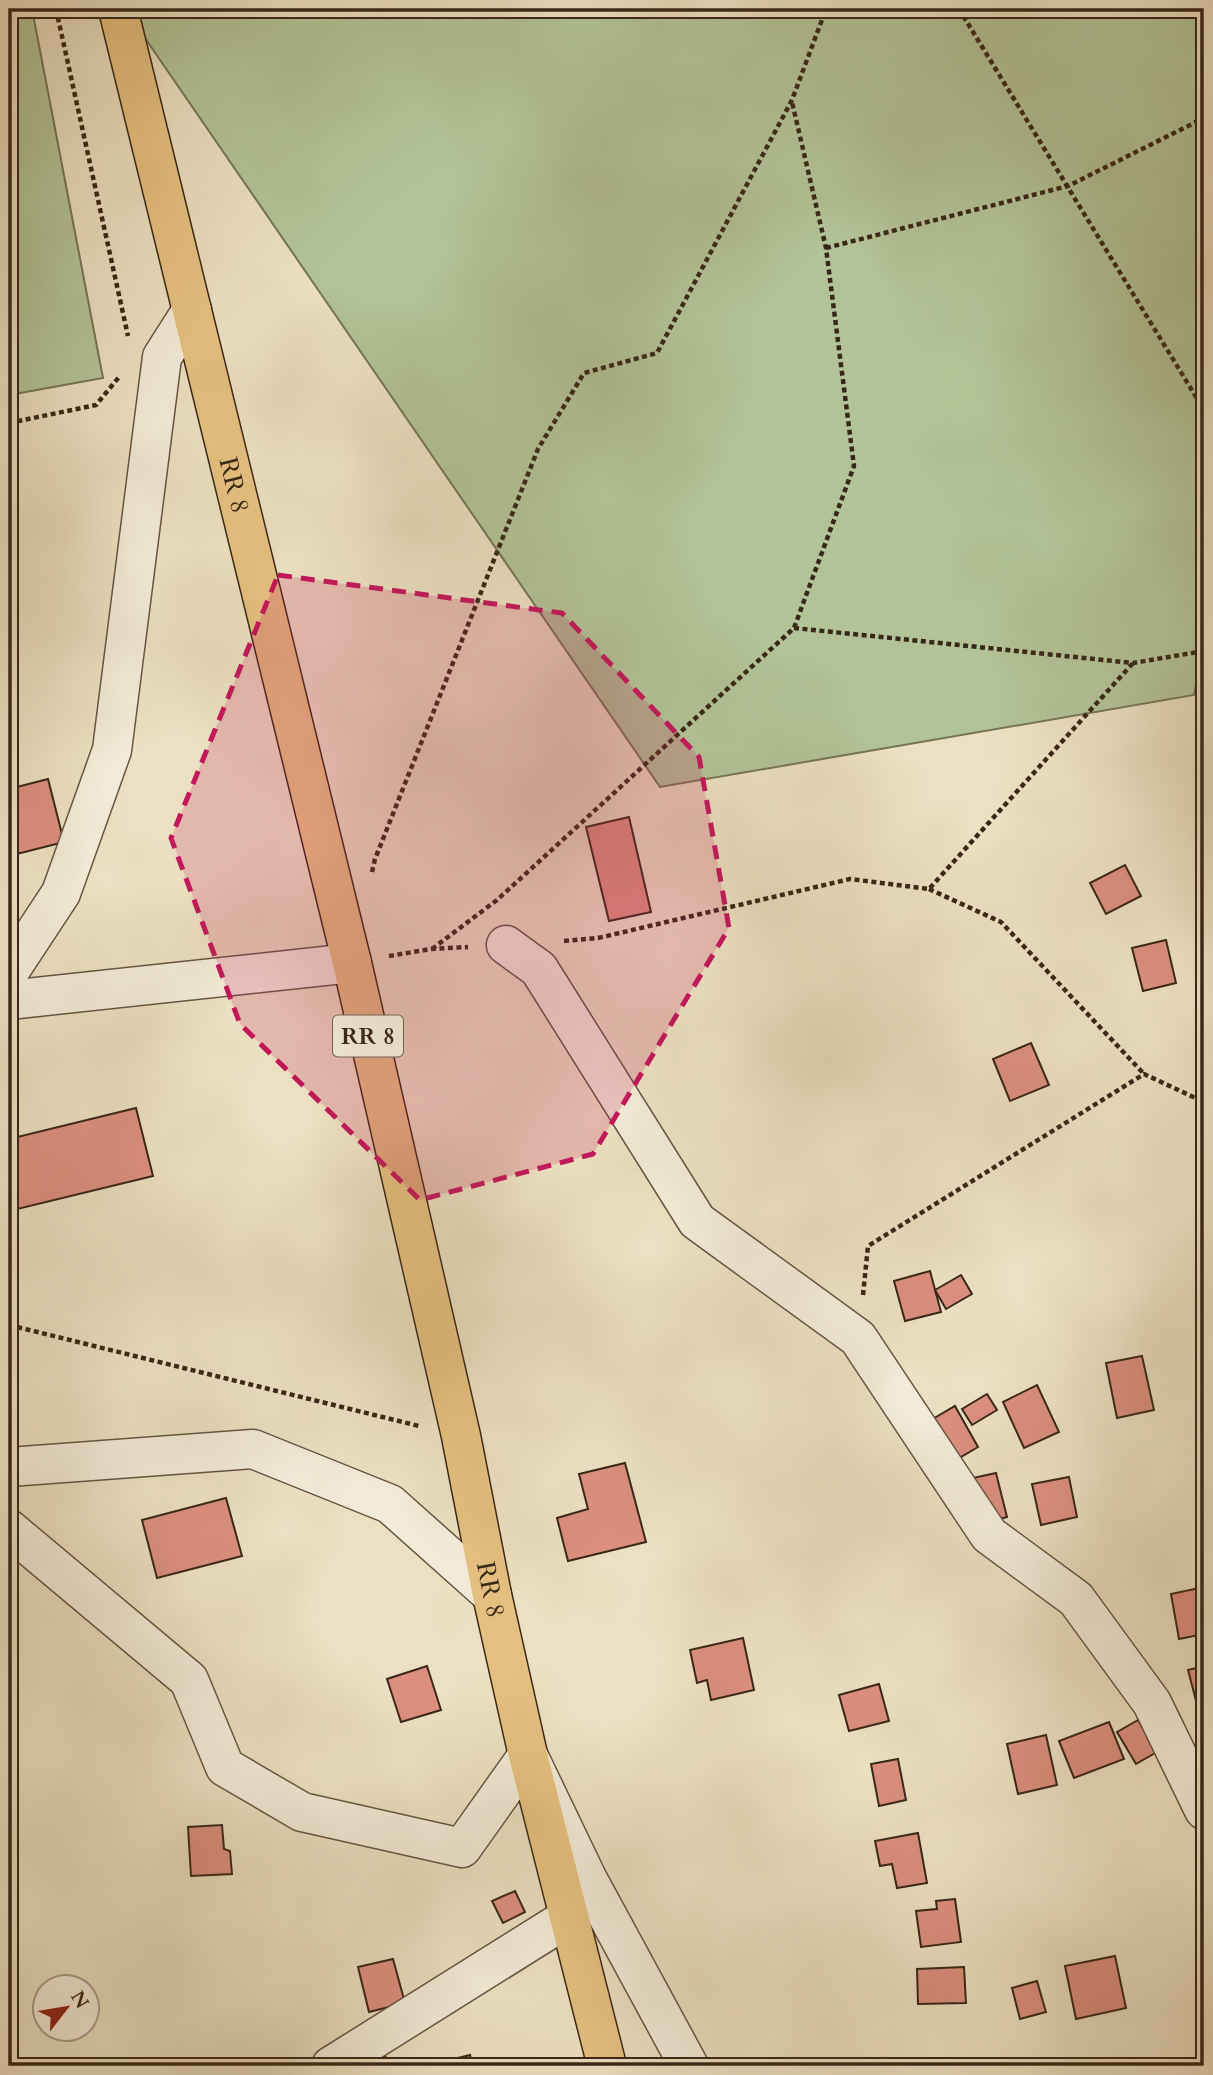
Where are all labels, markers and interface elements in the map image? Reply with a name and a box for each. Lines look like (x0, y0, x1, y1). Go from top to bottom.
street label: RR 8 (211, 453, 258, 516)
road number: RR 8 (333, 1016, 403, 1056)
street label: RR 8 (468, 1558, 514, 1621)
north arrow (32, 1974, 102, 2044)
text: N (64, 1986, 95, 2014)

